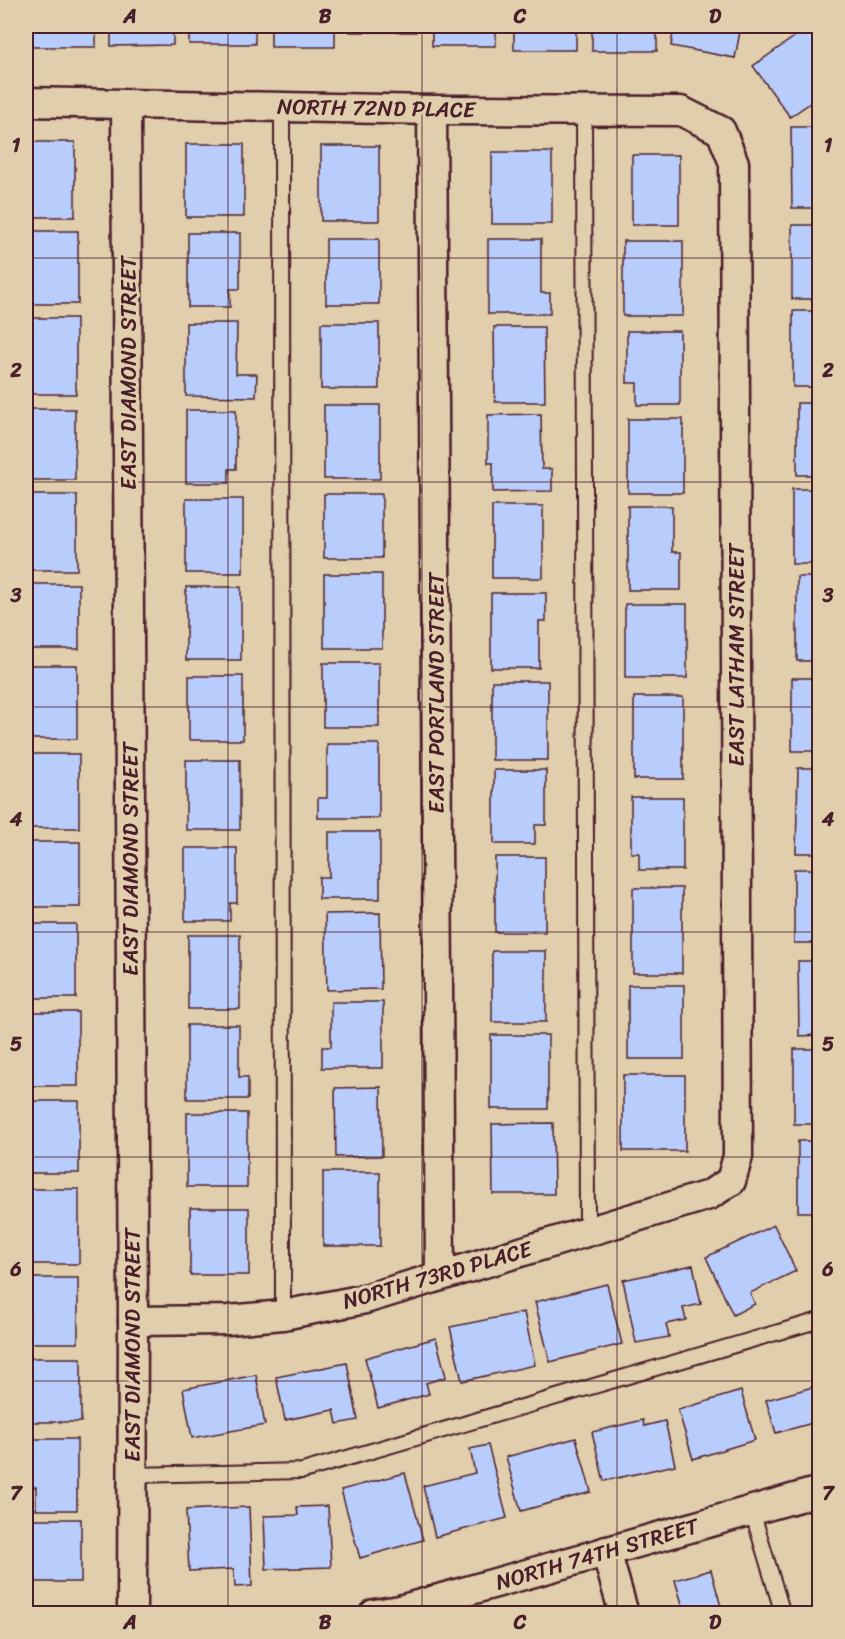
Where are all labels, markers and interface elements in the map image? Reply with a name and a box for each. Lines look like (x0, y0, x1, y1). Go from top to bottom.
text: A (122, 0, 137, 34)
text: B (319, 0, 332, 34)
text: C (513, 0, 527, 34)
text: D (709, 0, 722, 34)
street label: NORTH 72ND PLACE (277, 87, 477, 129)
text: 1 (12, 128, 21, 163)
text: 1 (824, 128, 833, 163)
street label: EAST DIAMOND STREET (109, 254, 148, 490)
text: 2 (9, 353, 22, 388)
text: 2 (821, 353, 834, 388)
street label: EAST LATHAM STREET (717, 542, 756, 767)
street label: EAST PORTLAND STREET (417, 571, 456, 814)
text: 3 (10, 578, 22, 613)
text: 3 (822, 578, 834, 613)
street label: EAST DIAMOND STREET (111, 740, 150, 976)
text: 4 (9, 802, 23, 837)
text: 4 (821, 802, 835, 837)
text: 5 (10, 1027, 22, 1062)
text: 5 (822, 1027, 834, 1062)
street label: EAST DIAMOND STREET (113, 1226, 152, 1462)
street label: NORTH 73RD PLACE (338, 1229, 538, 1321)
text: 6 (9, 1252, 22, 1287)
text: 6 (821, 1252, 834, 1287)
text: 7 (10, 1476, 23, 1511)
text: 7 (822, 1476, 835, 1511)
street label: NORTH 74TH STREET (491, 1506, 705, 1602)
text: A (122, 1605, 137, 1639)
text: B (319, 1605, 332, 1639)
text: C (513, 1605, 527, 1639)
text: D (709, 1605, 722, 1639)

